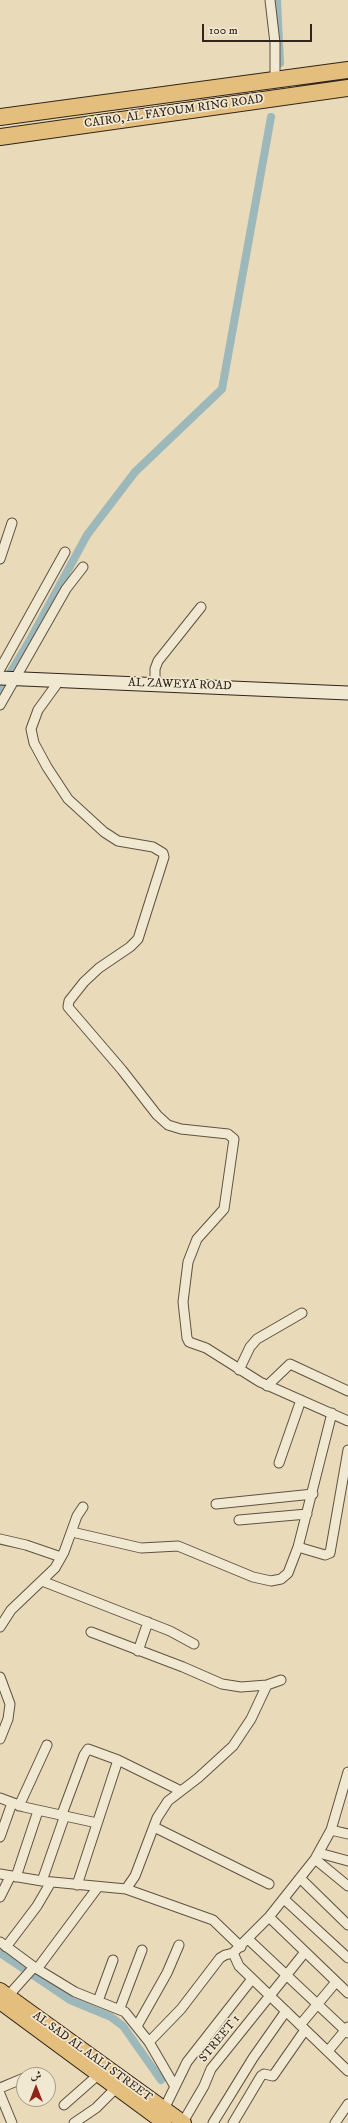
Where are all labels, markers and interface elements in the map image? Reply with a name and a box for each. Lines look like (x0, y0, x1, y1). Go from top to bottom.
scale bar (204, 16, 314, 42)
text: 100 m (209, 23, 238, 38)
street label: CAIRO, AL FAYOUM RING ROAD (83, 92, 265, 132)
street label: AL ZAWEYA ROAD (128, 676, 232, 694)
street label: AL SAD AL AALI STREET (29, 2009, 155, 2105)
street label: STREET 1 (197, 2013, 243, 2065)
north arrow (16, 2067, 56, 2107)
text: ش (31, 2069, 41, 2083)

